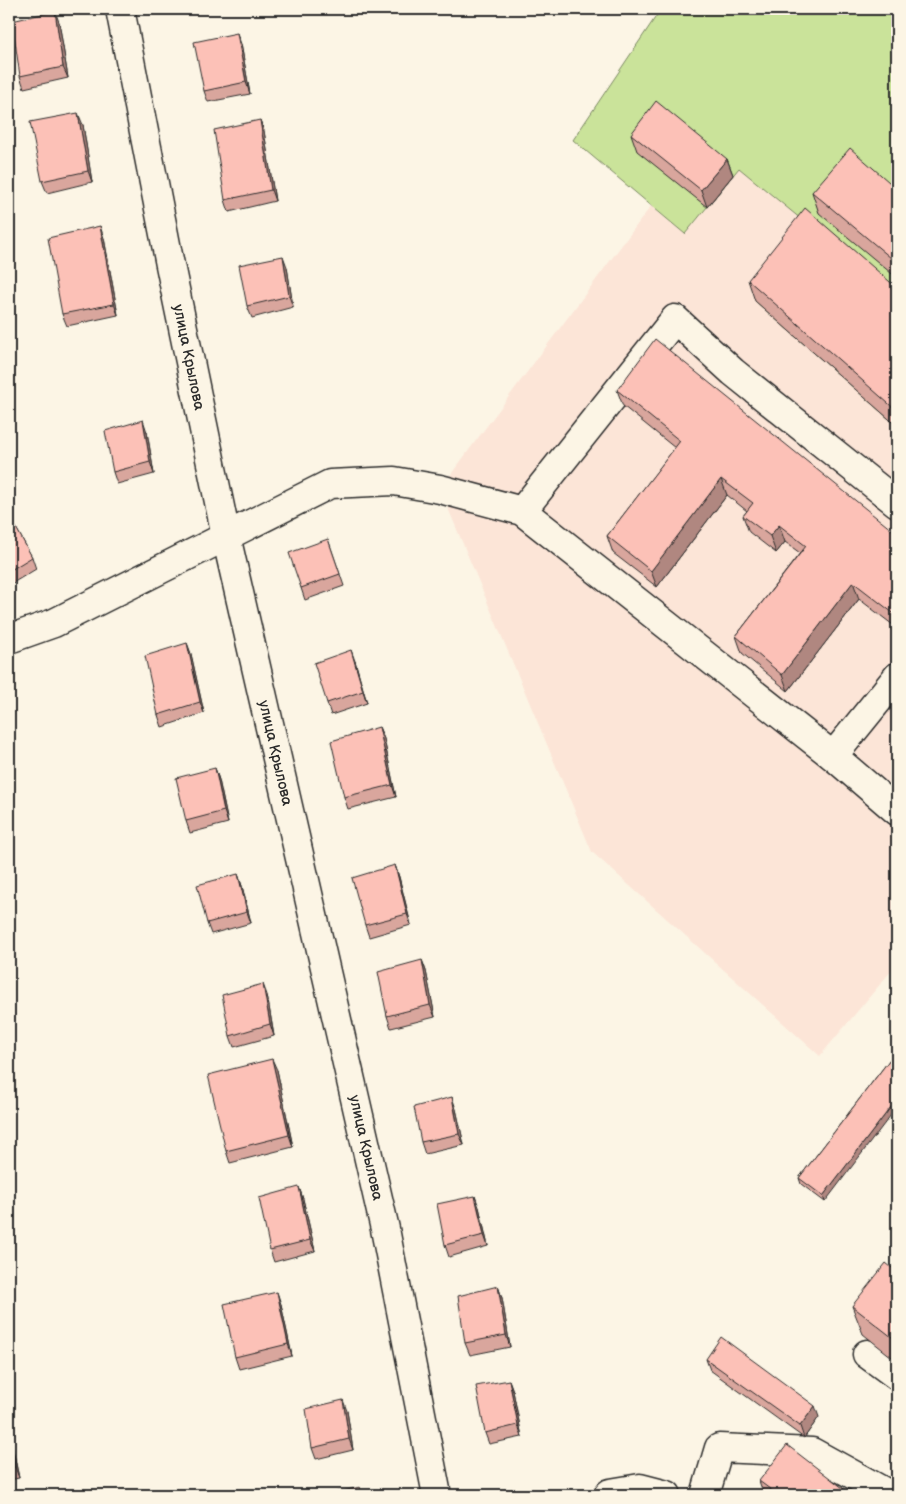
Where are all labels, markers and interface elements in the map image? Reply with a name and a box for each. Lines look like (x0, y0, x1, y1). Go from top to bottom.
street label: улица Крылова (168, 303, 209, 412)
street label: улица Крылова (254, 698, 297, 808)
street label: улица Крылова (345, 1093, 387, 1202)

